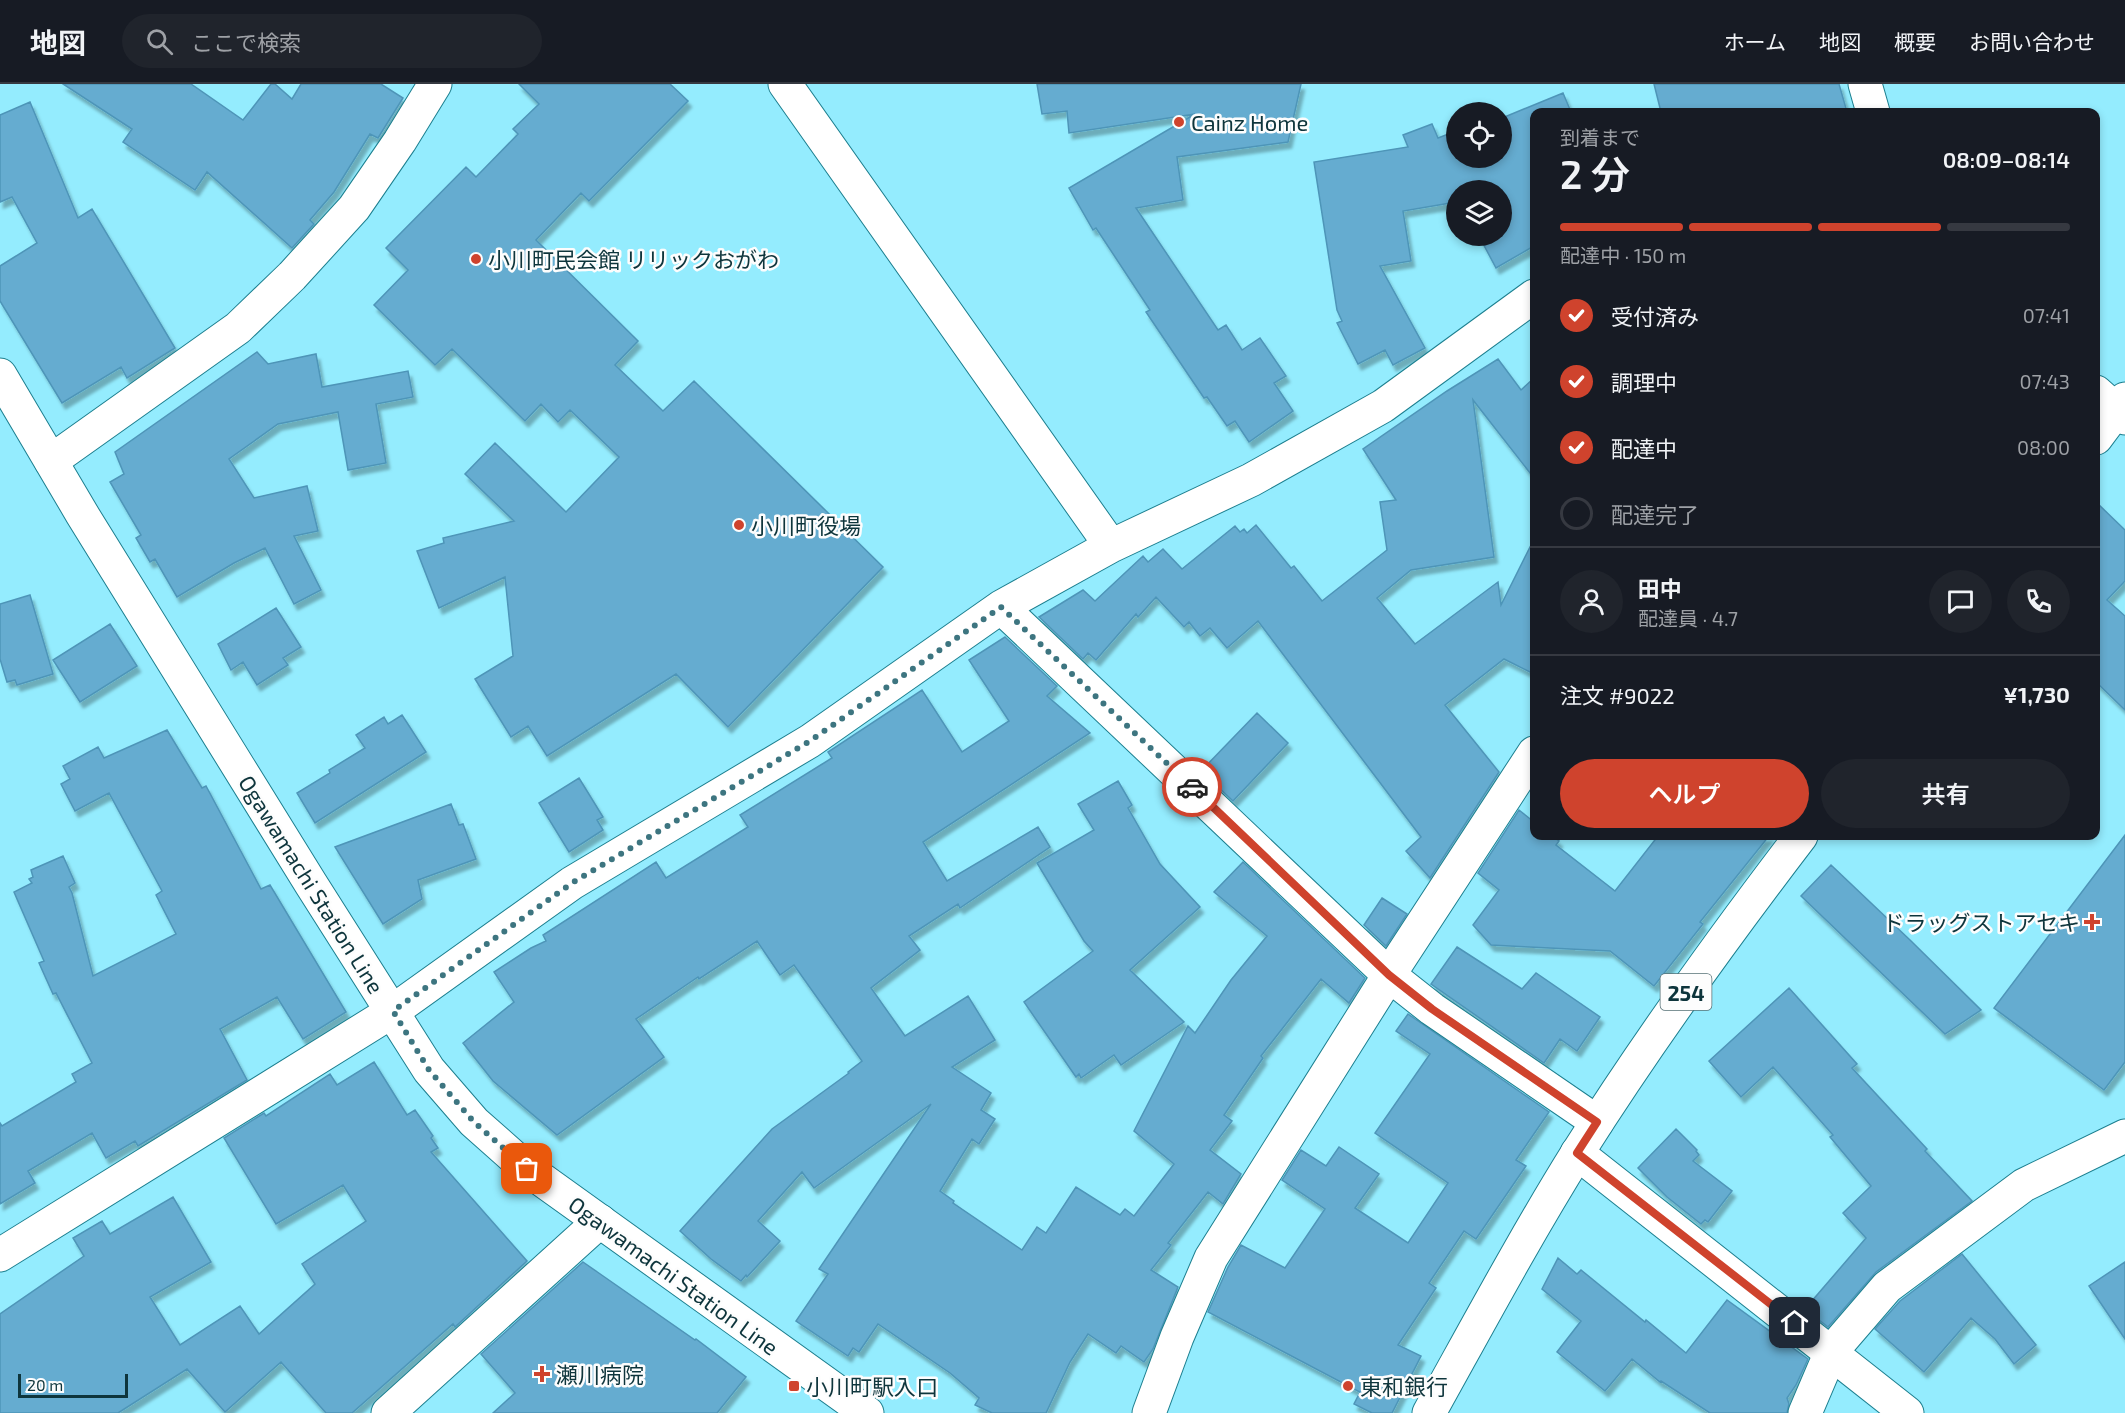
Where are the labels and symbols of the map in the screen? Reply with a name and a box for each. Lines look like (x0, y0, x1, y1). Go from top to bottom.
place label: Cainz Home (1191, 109, 1308, 135)
marker: Cainz Home (1172, 115, 1186, 129)
place label: 小川町民会館 リリックおがわ (488, 246, 779, 272)
marker: 小川町民会館 リリックおがわ (469, 252, 483, 266)
place label: 小川町役場 (751, 512, 861, 538)
marker: 小川町役場 (732, 518, 746, 532)
courier (1162, 757, 1222, 817)
street label: Ogawamachi Station Line (234, 770, 390, 998)
place label: ドラッグストアセキ (1882, 909, 2080, 935)
marker: ドラッグストアセキ (2085, 915, 2099, 929)
road number: 254 (1660, 974, 1712, 1010)
pin (501, 1143, 552, 1194)
street label: Ogawamachi Station Line (564, 1190, 784, 1360)
pin (1769, 1297, 1820, 1348)
place label: 瀬川病院 (556, 1361, 644, 1387)
marker: 瀬川病院 (533, 1365, 551, 1383)
scale bar (18, 1371, 128, 1398)
place label: 小川町駅入口 (806, 1373, 938, 1399)
place label: 東和銀行 (1360, 1373, 1448, 1399)
marker: 小川町駅入口 (787, 1379, 801, 1393)
marker: 東和銀行 (1341, 1379, 1355, 1393)

